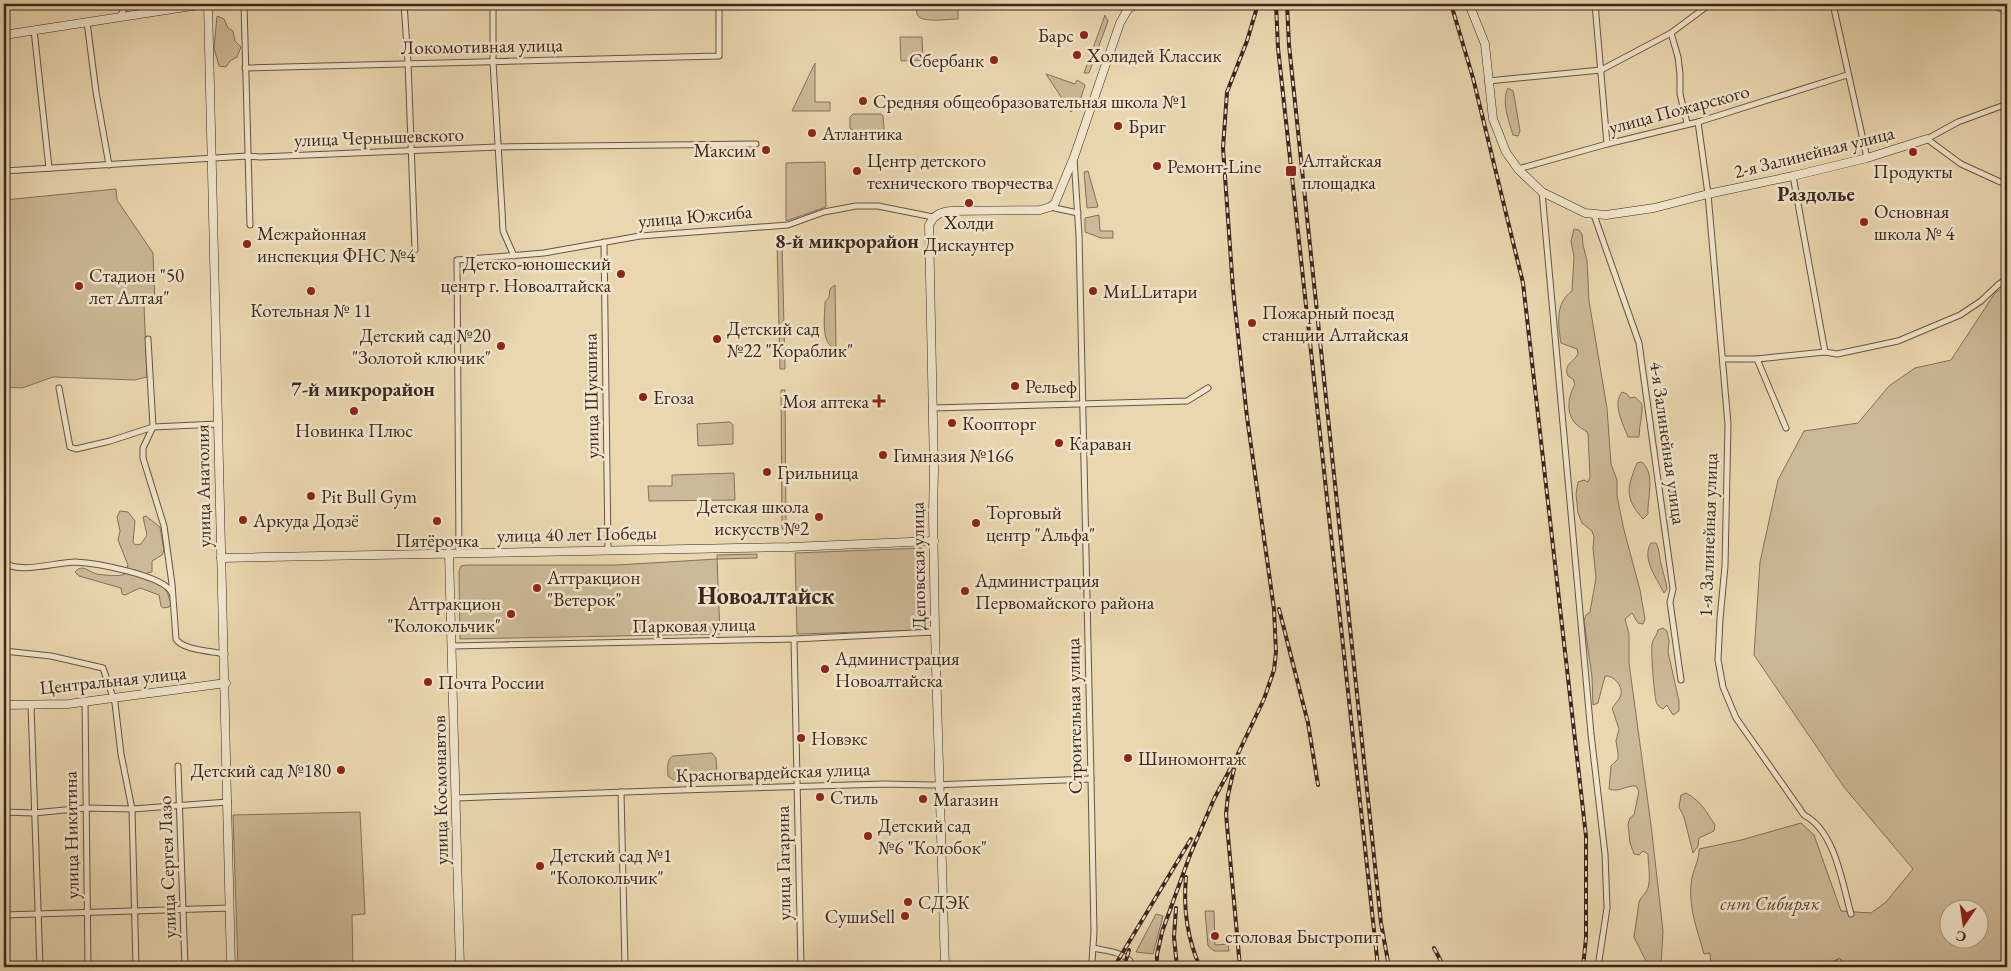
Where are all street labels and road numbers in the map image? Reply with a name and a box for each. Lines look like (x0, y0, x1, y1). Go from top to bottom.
street label: Локомотивная улица (401, 32, 564, 60)
street label: улица Пожарского (1606, 78, 1752, 140)
street label: 2-я Залинейная улица (1731, 120, 1897, 184)
street label: улица Чернышевского (294, 122, 464, 152)
street label: улица Южсиба (637, 199, 753, 233)
street label: улица Шукшина (577, 332, 605, 459)
street label: 4-я Залинейная улица (1644, 360, 1692, 527)
street label: улица Анатолия (189, 424, 217, 548)
street label: 1-я Залинейная улица (1693, 452, 1723, 618)
street label: Деповская улица (904, 501, 932, 630)
street label: улица 40 лет Победы (497, 520, 658, 548)
street label: Парковая улица (632, 611, 756, 639)
street label: Строительная улица (1060, 637, 1088, 794)
street label: Центральная улица (38, 660, 188, 700)
street label: улица Космонавтов (426, 715, 454, 865)
street label: Красногвардейская улица (675, 756, 871, 788)
street label: улица Никитина (57, 770, 85, 899)
street label: улица Сергея Лазо (152, 795, 182, 939)
street label: улица Гагарина (769, 805, 797, 921)

